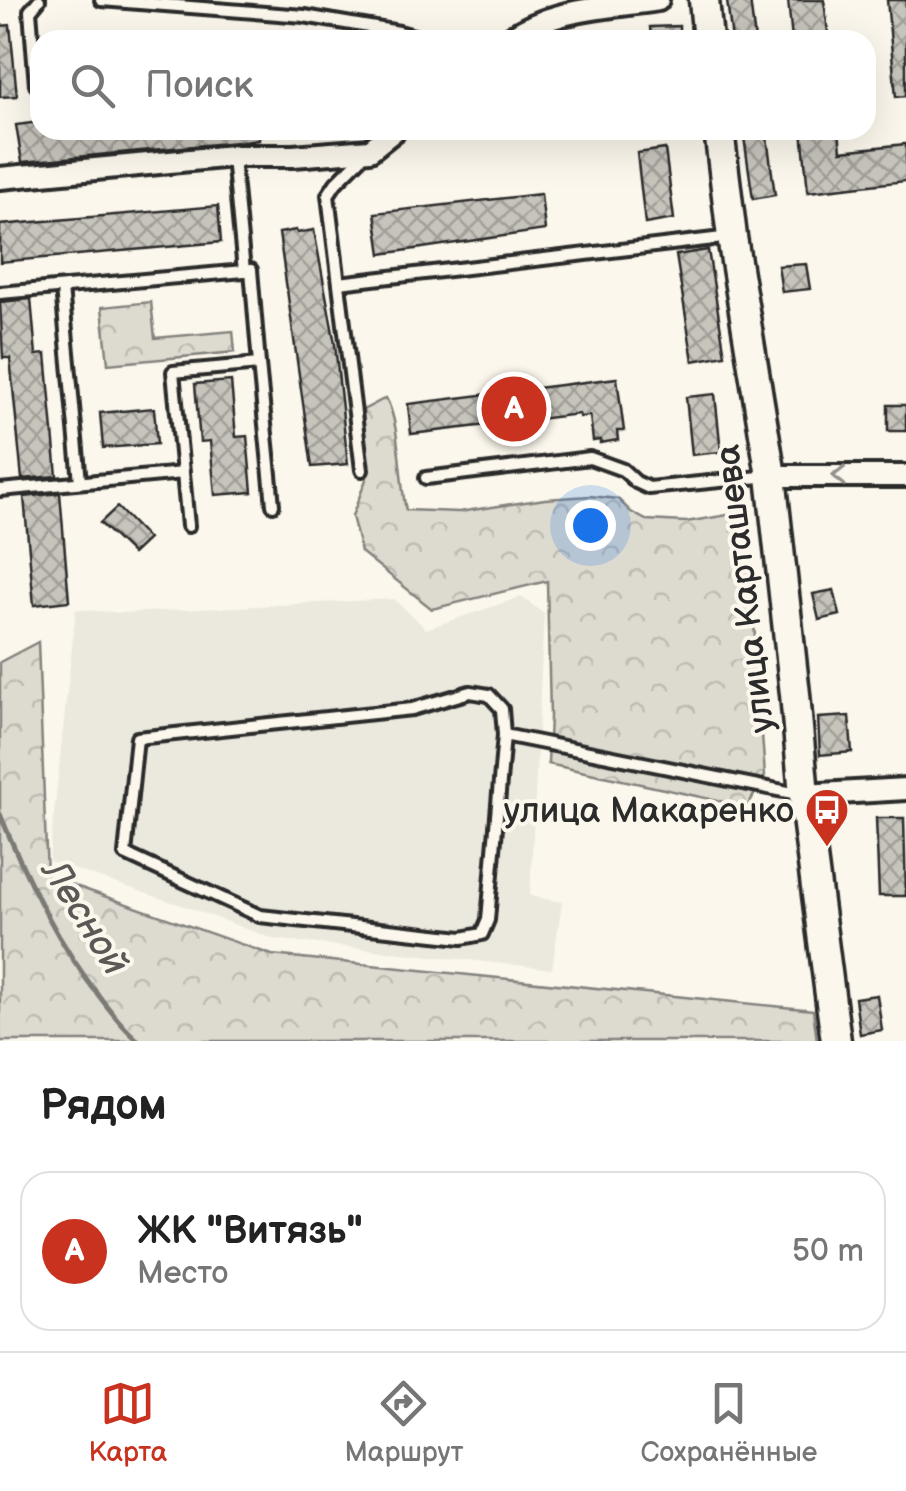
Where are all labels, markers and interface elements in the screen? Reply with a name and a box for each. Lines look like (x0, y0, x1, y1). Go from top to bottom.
search box (30, 30, 876, 140)
icon: search (65, 58, 120, 113)
text: Поиск (145, 63, 253, 108)
pin: A (482, 372, 546, 446)
street label: улица Карташева (706, 442, 785, 736)
one-way arrow (830, 465, 846, 487)
your location (565, 500, 616, 551)
bus stop icon: улица Макаренко (804, 787, 850, 848)
place label: улица Макаренко (504, 790, 794, 833)
water label: Лесной (31, 850, 137, 984)
text: Рядом (40, 1081, 167, 1132)
text: ЖК "Витязь" (137, 1209, 363, 1254)
text: A (65, 1232, 84, 1271)
text: 50 m (792, 1232, 864, 1271)
text: Место (137, 1254, 228, 1293)
tab: Карта (89, 1376, 167, 1469)
tab: Маршрут (344, 1376, 463, 1469)
tab: Сохранённые (641, 1376, 817, 1469)

